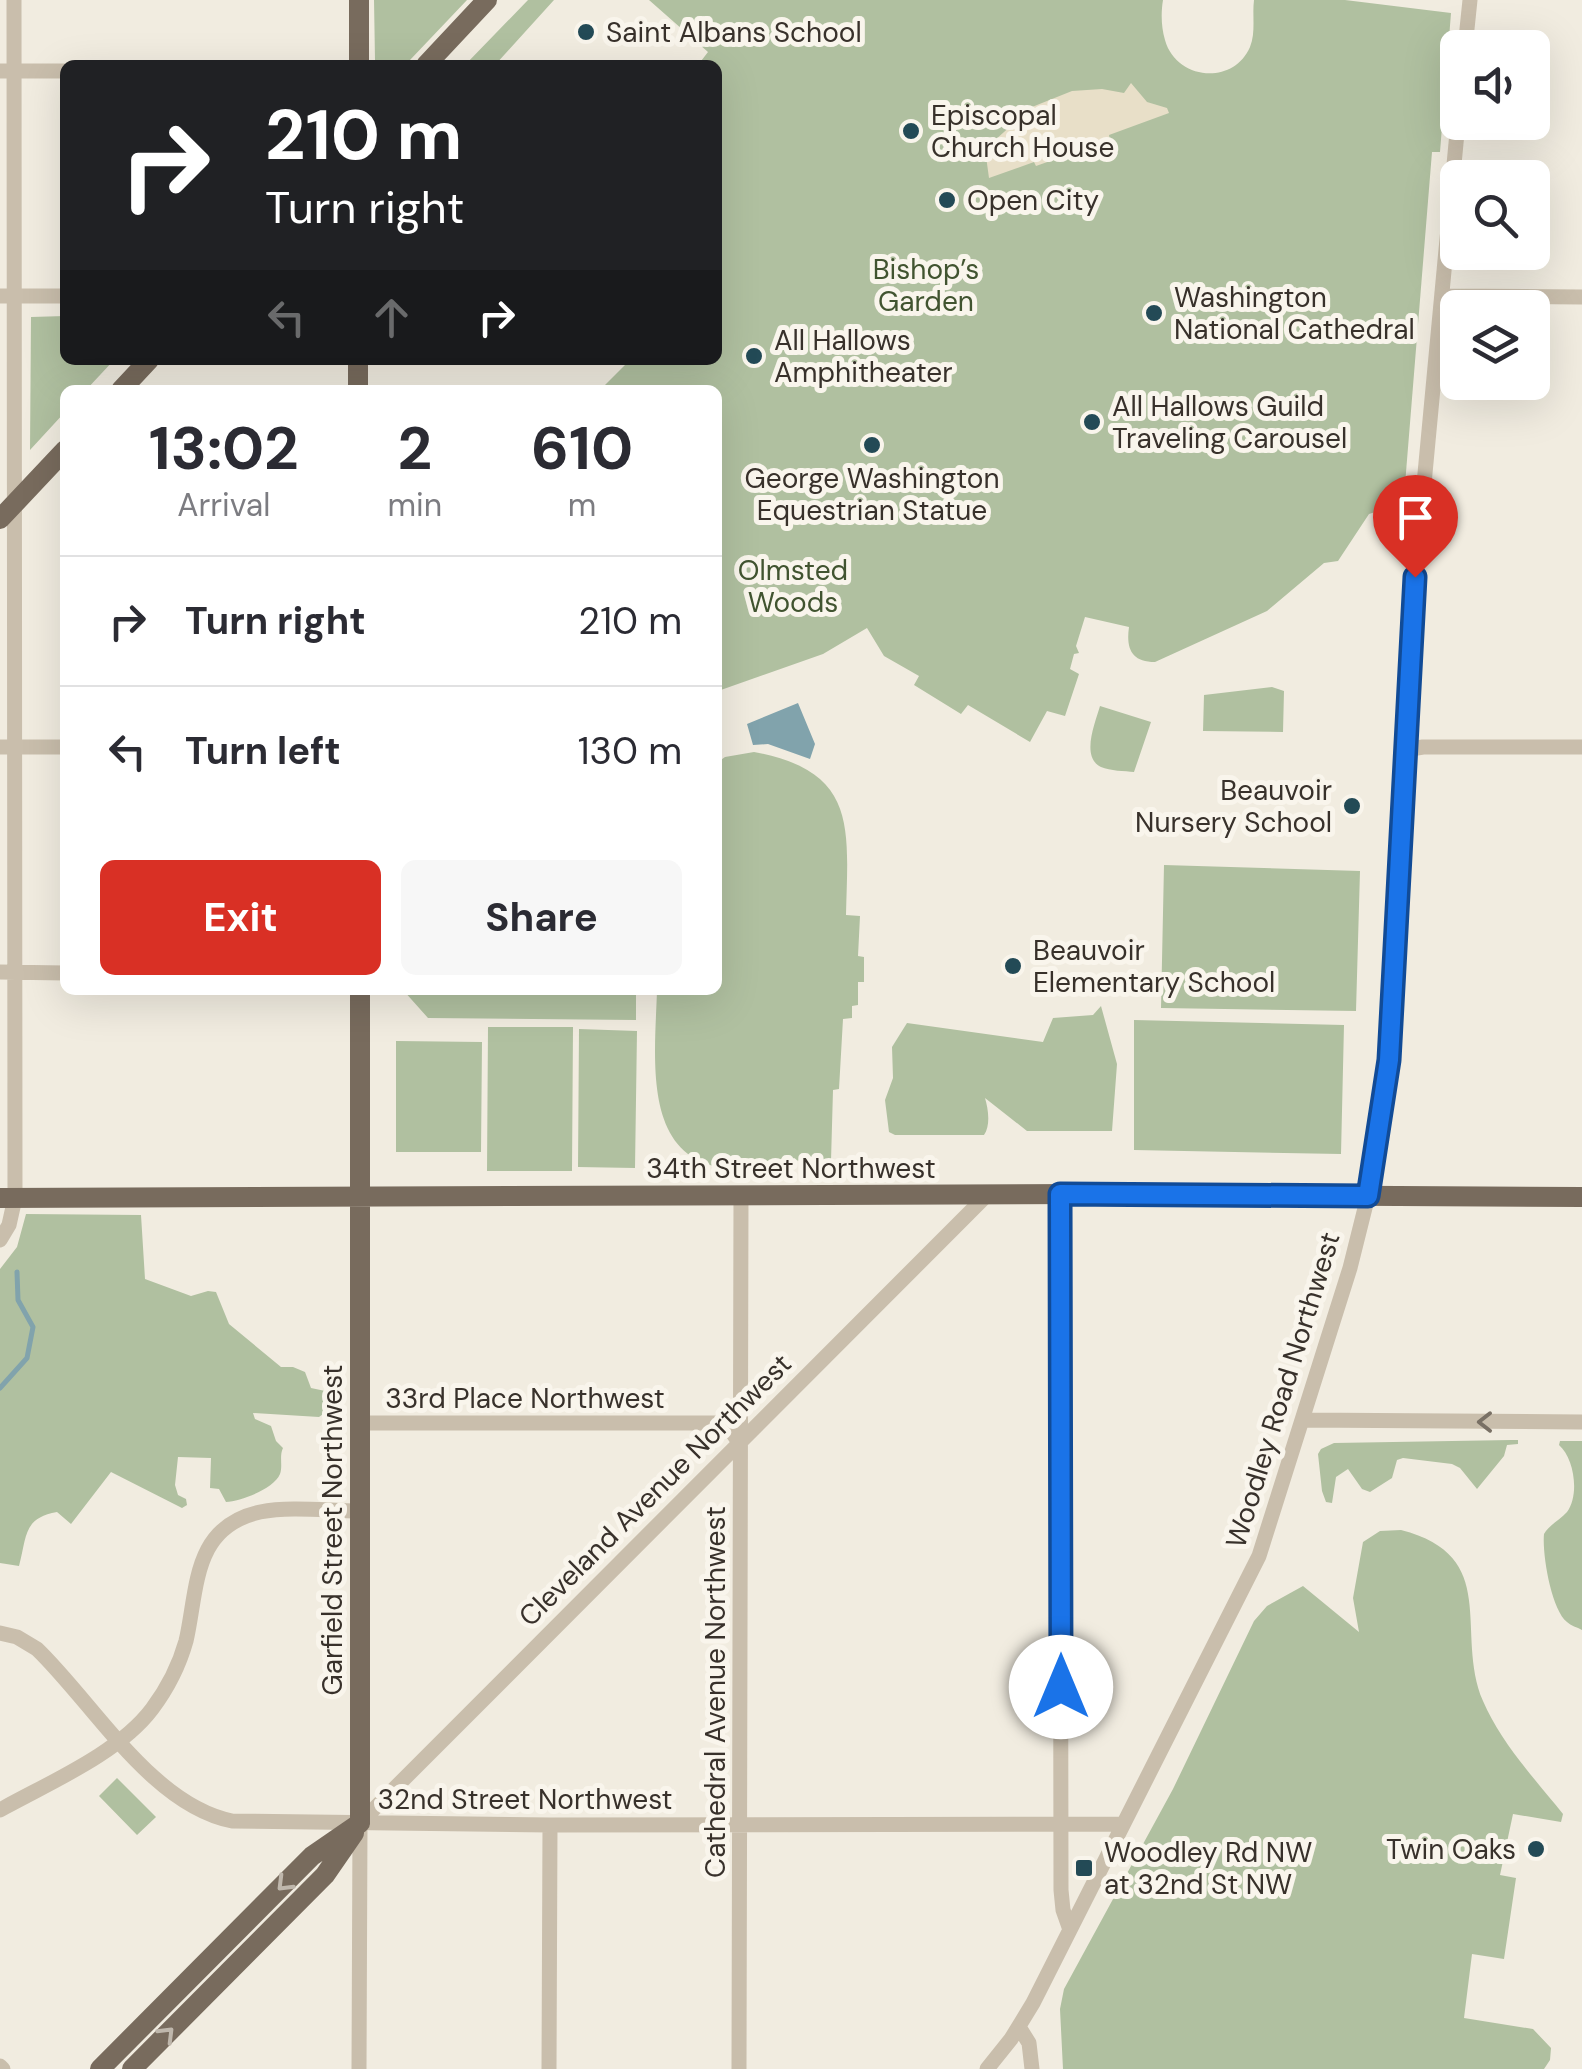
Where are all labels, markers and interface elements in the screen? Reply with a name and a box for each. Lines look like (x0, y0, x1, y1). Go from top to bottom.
place label: Saint Albans School (606, 14, 862, 51)
marker: Saint Albans School (575, 21, 597, 43)
map controls (1440, 30, 1550, 400)
button: sound (1440, 30, 1550, 140)
text: 210 m (265, 90, 462, 181)
place label: Episcopal Church House (931, 97, 1114, 166)
icon: right (100, 100, 230, 230)
marker: Episcopal Church House (900, 120, 922, 142)
button: search (1440, 160, 1550, 270)
text: Turn right (265, 178, 464, 237)
place label: Open City (967, 182, 1099, 219)
marker: Open City (936, 189, 958, 211)
park label: Bishop’s Garden (873, 251, 979, 320)
place label: Washington National Cathedral (1174, 279, 1415, 348)
icon: left (259, 290, 314, 345)
icon: ahead (364, 290, 419, 345)
icon: right (469, 290, 524, 345)
button: layers (1440, 290, 1550, 400)
marker: Washington National Cathedral (1143, 302, 1165, 324)
place label: All Hallows Amphitheater (774, 322, 953, 391)
marker: All Hallows Amphitheater (743, 345, 765, 367)
place label: All Hallows Guild Traveling Carousel (1112, 388, 1347, 457)
text: 13:02 (149, 409, 299, 488)
text: 2 (398, 409, 432, 488)
text: 610 (531, 409, 633, 488)
marker: All Hallows Guild Traveling Carousel (1081, 411, 1103, 433)
marker: George Washington Equestrian Statue (861, 434, 883, 456)
place label: George Washington Equestrian Statue (745, 460, 999, 529)
pin (1373, 475, 1458, 578)
text: Arrival (177, 484, 270, 526)
text: min (388, 484, 442, 526)
text: m (568, 484, 596, 526)
icon: arrive (1388, 490, 1443, 545)
park label: Olmsted Woods (738, 552, 848, 621)
icon: right (100, 594, 155, 649)
text: Turn right (185, 596, 366, 646)
text: 210 m (578, 596, 682, 646)
icon: left (100, 724, 155, 779)
text: Turn left (185, 726, 341, 776)
text: 130 m (578, 726, 682, 776)
place label: Beauvoir Nursery School (1135, 772, 1332, 841)
marker: Beauvoir Nursery School (1341, 795, 1363, 817)
button: Exit (100, 860, 381, 975)
button: Share (401, 860, 682, 975)
place label: Beauvoir Elementary School (1033, 932, 1275, 1001)
marker: Beauvoir Elementary School (1002, 955, 1024, 977)
street label: 34th Street Northwest (646, 1150, 936, 1187)
street label: Woodley Road Northwest (1217, 1228, 1349, 1552)
street label: Cleveland Avenue Northwest (511, 1346, 799, 1634)
street label: Garfield Street Northwest (314, 1364, 351, 1696)
street label: 33rd Place Northwest (385, 1380, 665, 1417)
one-way arrow (1476, 1411, 1492, 1433)
street label: Cathedral Avenue Northwest (697, 1506, 734, 1878)
position arrow (1009, 1635, 1113, 1739)
street label: 32nd Street Northwest (377, 1781, 673, 1818)
place label: Twin Oaks (1386, 1831, 1516, 1868)
place label: Woodley Rd NW at 32nd St NW (1104, 1834, 1312, 1903)
marker: Twin Oaks (1525, 1838, 1547, 1860)
marker: Woodley Rd NW at 32nd St NW (1073, 1857, 1095, 1879)
one-way arrow (278, 1872, 296, 1890)
one-way arrow (155, 2027, 173, 2045)

